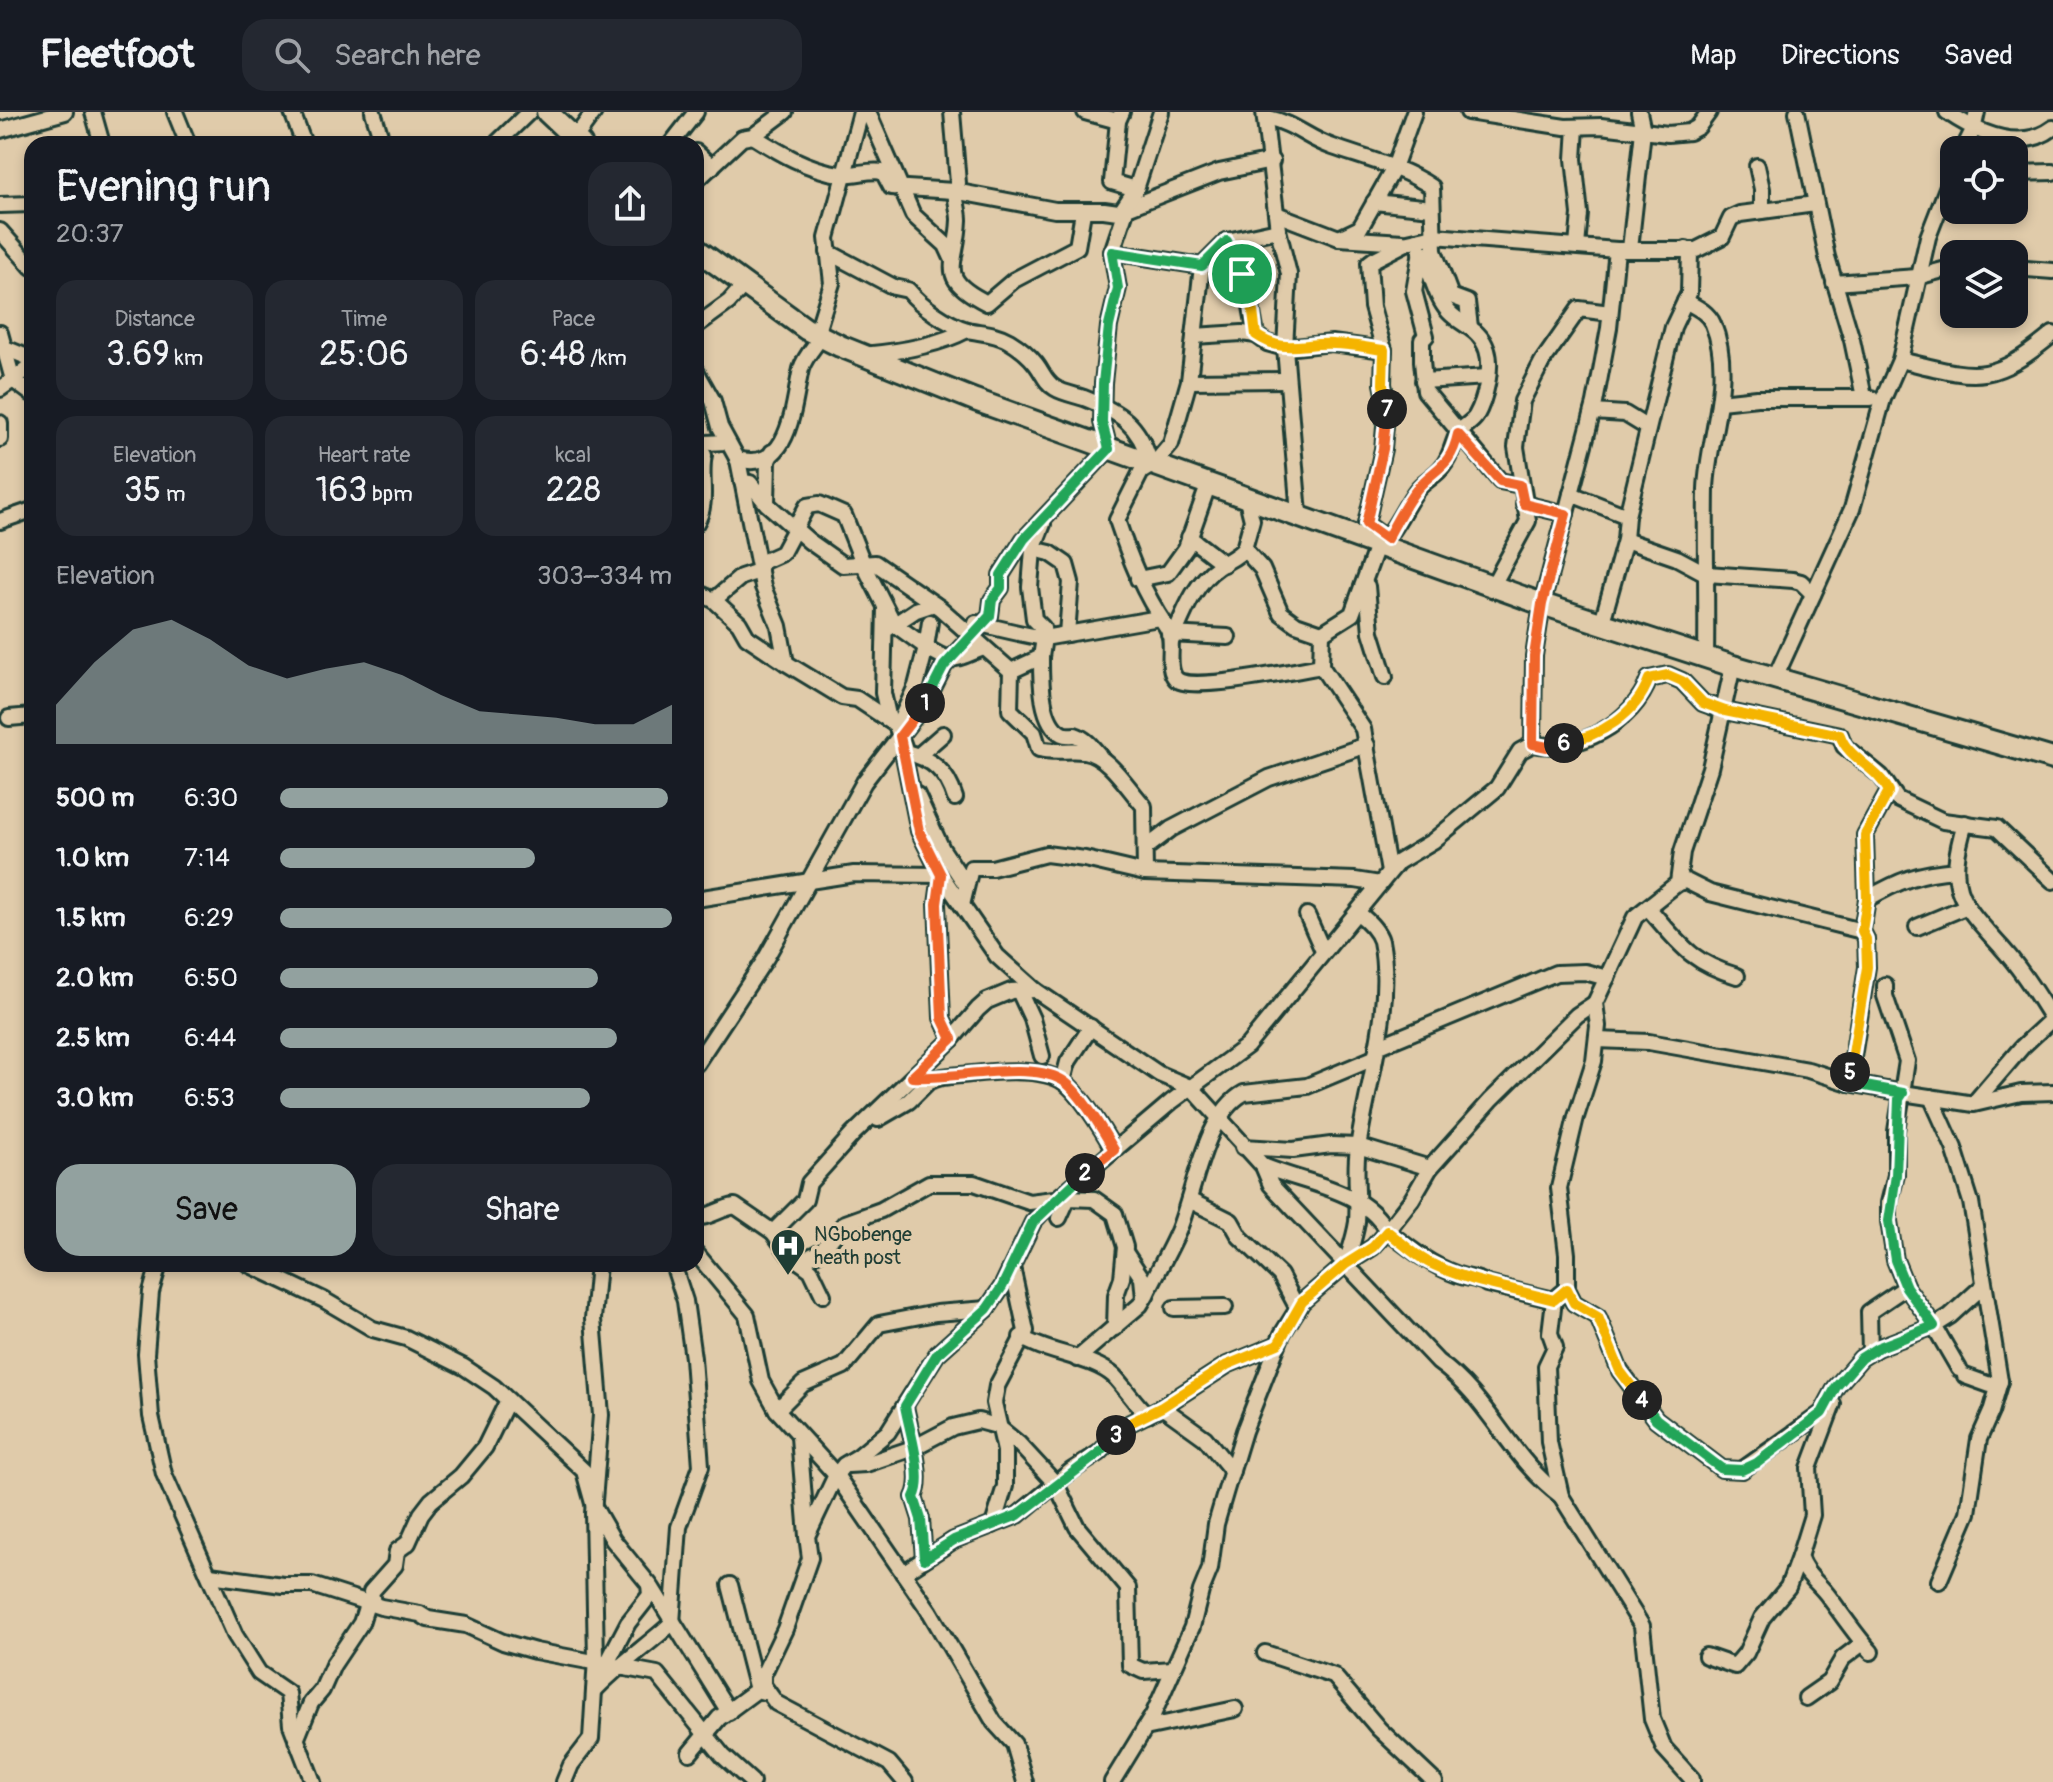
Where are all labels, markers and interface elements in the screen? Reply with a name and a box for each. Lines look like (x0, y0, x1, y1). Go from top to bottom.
search box (242, 19, 802, 91)
text: Fleetfoot (40, 31, 194, 79)
icon: search (270, 33, 314, 77)
text: Search here (334, 37, 481, 74)
text: Map (1690, 38, 1737, 73)
text: Directions (1781, 38, 1900, 73)
text: Saved (1944, 38, 2013, 73)
map controls (1940, 136, 2028, 328)
button: locate (1940, 136, 2028, 224)
text: Evening run (56, 160, 271, 215)
button: share (588, 162, 672, 246)
text: 20:37 (56, 218, 124, 250)
pin (1208, 240, 1276, 308)
button: layers (1940, 240, 2028, 328)
icon: arrive (1220, 252, 1264, 296)
text: Distance (114, 305, 195, 333)
text: Time (341, 305, 387, 333)
text: Pace (552, 305, 595, 333)
text: 3.69 (106, 333, 170, 376)
text: 25:06 (319, 333, 409, 376)
text: 6:48 (520, 333, 585, 376)
text: km (170, 344, 203, 372)
text: /km (585, 344, 627, 372)
pin: 7 (1367, 389, 1407, 429)
text: 7 (1381, 395, 1393, 423)
text: Elevation (113, 441, 197, 469)
text: Heart rate (318, 441, 410, 469)
text: kcal (555, 441, 591, 469)
text: 35 (124, 469, 161, 512)
text: 163 (315, 469, 367, 512)
text: 228 (546, 469, 601, 512)
text: m (161, 480, 186, 508)
text: bpm (367, 480, 413, 508)
text: Elevation (56, 560, 155, 592)
text: 303–334 m (537, 560, 672, 592)
pin: 1 (905, 683, 945, 723)
text: 1 (921, 689, 929, 717)
pin: 6 (1544, 723, 1584, 763)
text: 6 (1558, 729, 1570, 757)
text: 500 m (56, 782, 134, 814)
text: 6:30 (184, 782, 238, 814)
text: 1.0 km (56, 842, 129, 874)
text: 7:14 (184, 842, 230, 874)
text: 1.5 km (56, 902, 126, 934)
text: 6:29 (184, 902, 234, 934)
text: 2.0 km (56, 962, 134, 994)
text: 6:50 (184, 962, 238, 994)
text: 2.5 km (56, 1022, 130, 1054)
text: 6:44 (184, 1022, 236, 1054)
pin: 5 (1830, 1052, 1870, 1092)
text: 5 (1844, 1058, 1856, 1086)
text: 3.0 km (56, 1082, 134, 1114)
text: 6:53 (184, 1082, 235, 1114)
pin: 2 (1065, 1153, 1105, 1193)
text: 2 (1079, 1159, 1091, 1187)
button: Save (56, 1164, 356, 1256)
button: Share (372, 1164, 672, 1256)
place label: NGbobenge heath post (814, 1222, 912, 1270)
hospital icon: NGbobenge heath post (769, 1227, 807, 1277)
pin: 4 (1622, 1380, 1662, 1420)
text: 4 (1636, 1386, 1648, 1414)
pin: 3 (1096, 1415, 1136, 1455)
text: 3 (1110, 1421, 1122, 1449)

